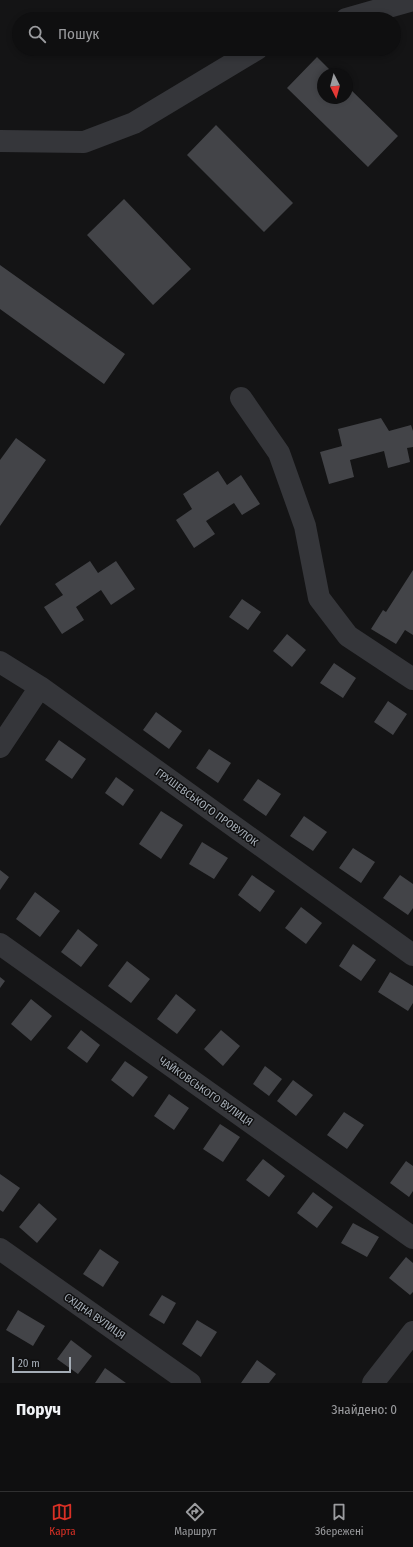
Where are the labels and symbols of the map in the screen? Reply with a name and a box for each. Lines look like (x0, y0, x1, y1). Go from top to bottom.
north arrow (317, 68, 353, 104)
street label: ГРУШЕВСЬКОГО ПРОВУЛОК (153, 766, 261, 849)
street label: ЧАЙКОВСЬКОГО ВУЛИЦЯ (156, 1054, 255, 1129)
street label: СХІДНА ВУЛИЦЯ (62, 1291, 128, 1342)
scale bar (12, 1355, 71, 1374)

